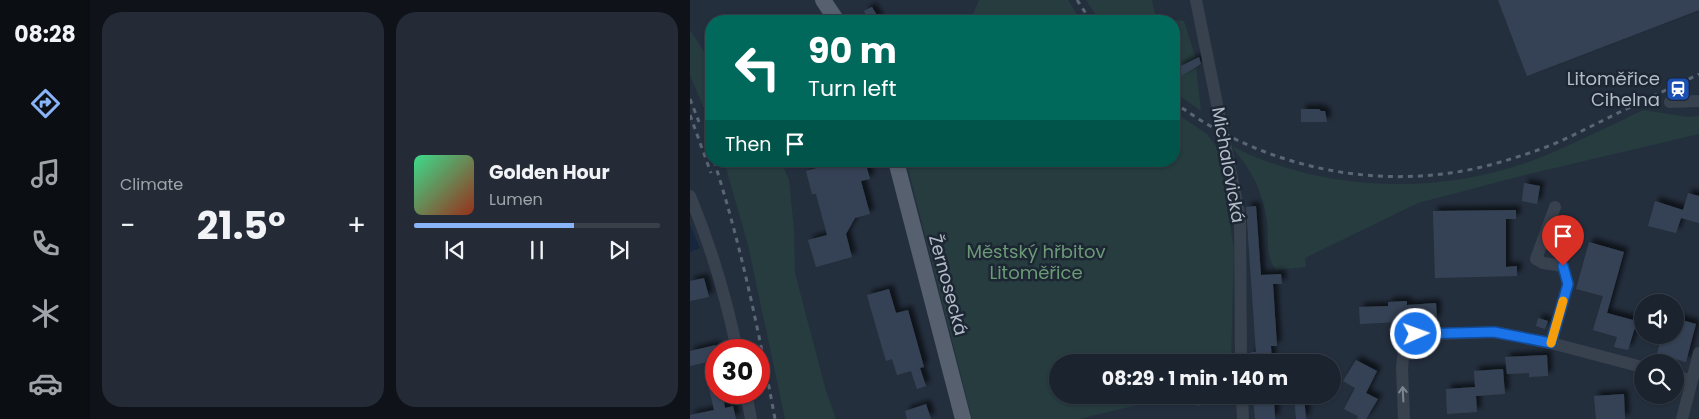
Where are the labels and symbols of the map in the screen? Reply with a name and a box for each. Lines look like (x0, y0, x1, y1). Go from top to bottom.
place label: Litoměřice Cihelna (1567, 66, 1660, 112)
station icon: Litoměřice Cihelna (1665, 76, 1691, 102)
street label: Michalovická (1206, 105, 1251, 225)
pin (1542, 215, 1584, 266)
street label: Žernosecká (923, 232, 974, 338)
park label: Městský hřbitov Litoměřice (966, 239, 1106, 285)
position arrow (1389, 307, 1441, 359)
speed limit sign: 30 (705, 339, 770, 404)
one-way arrow (1399, 386, 1408, 402)

